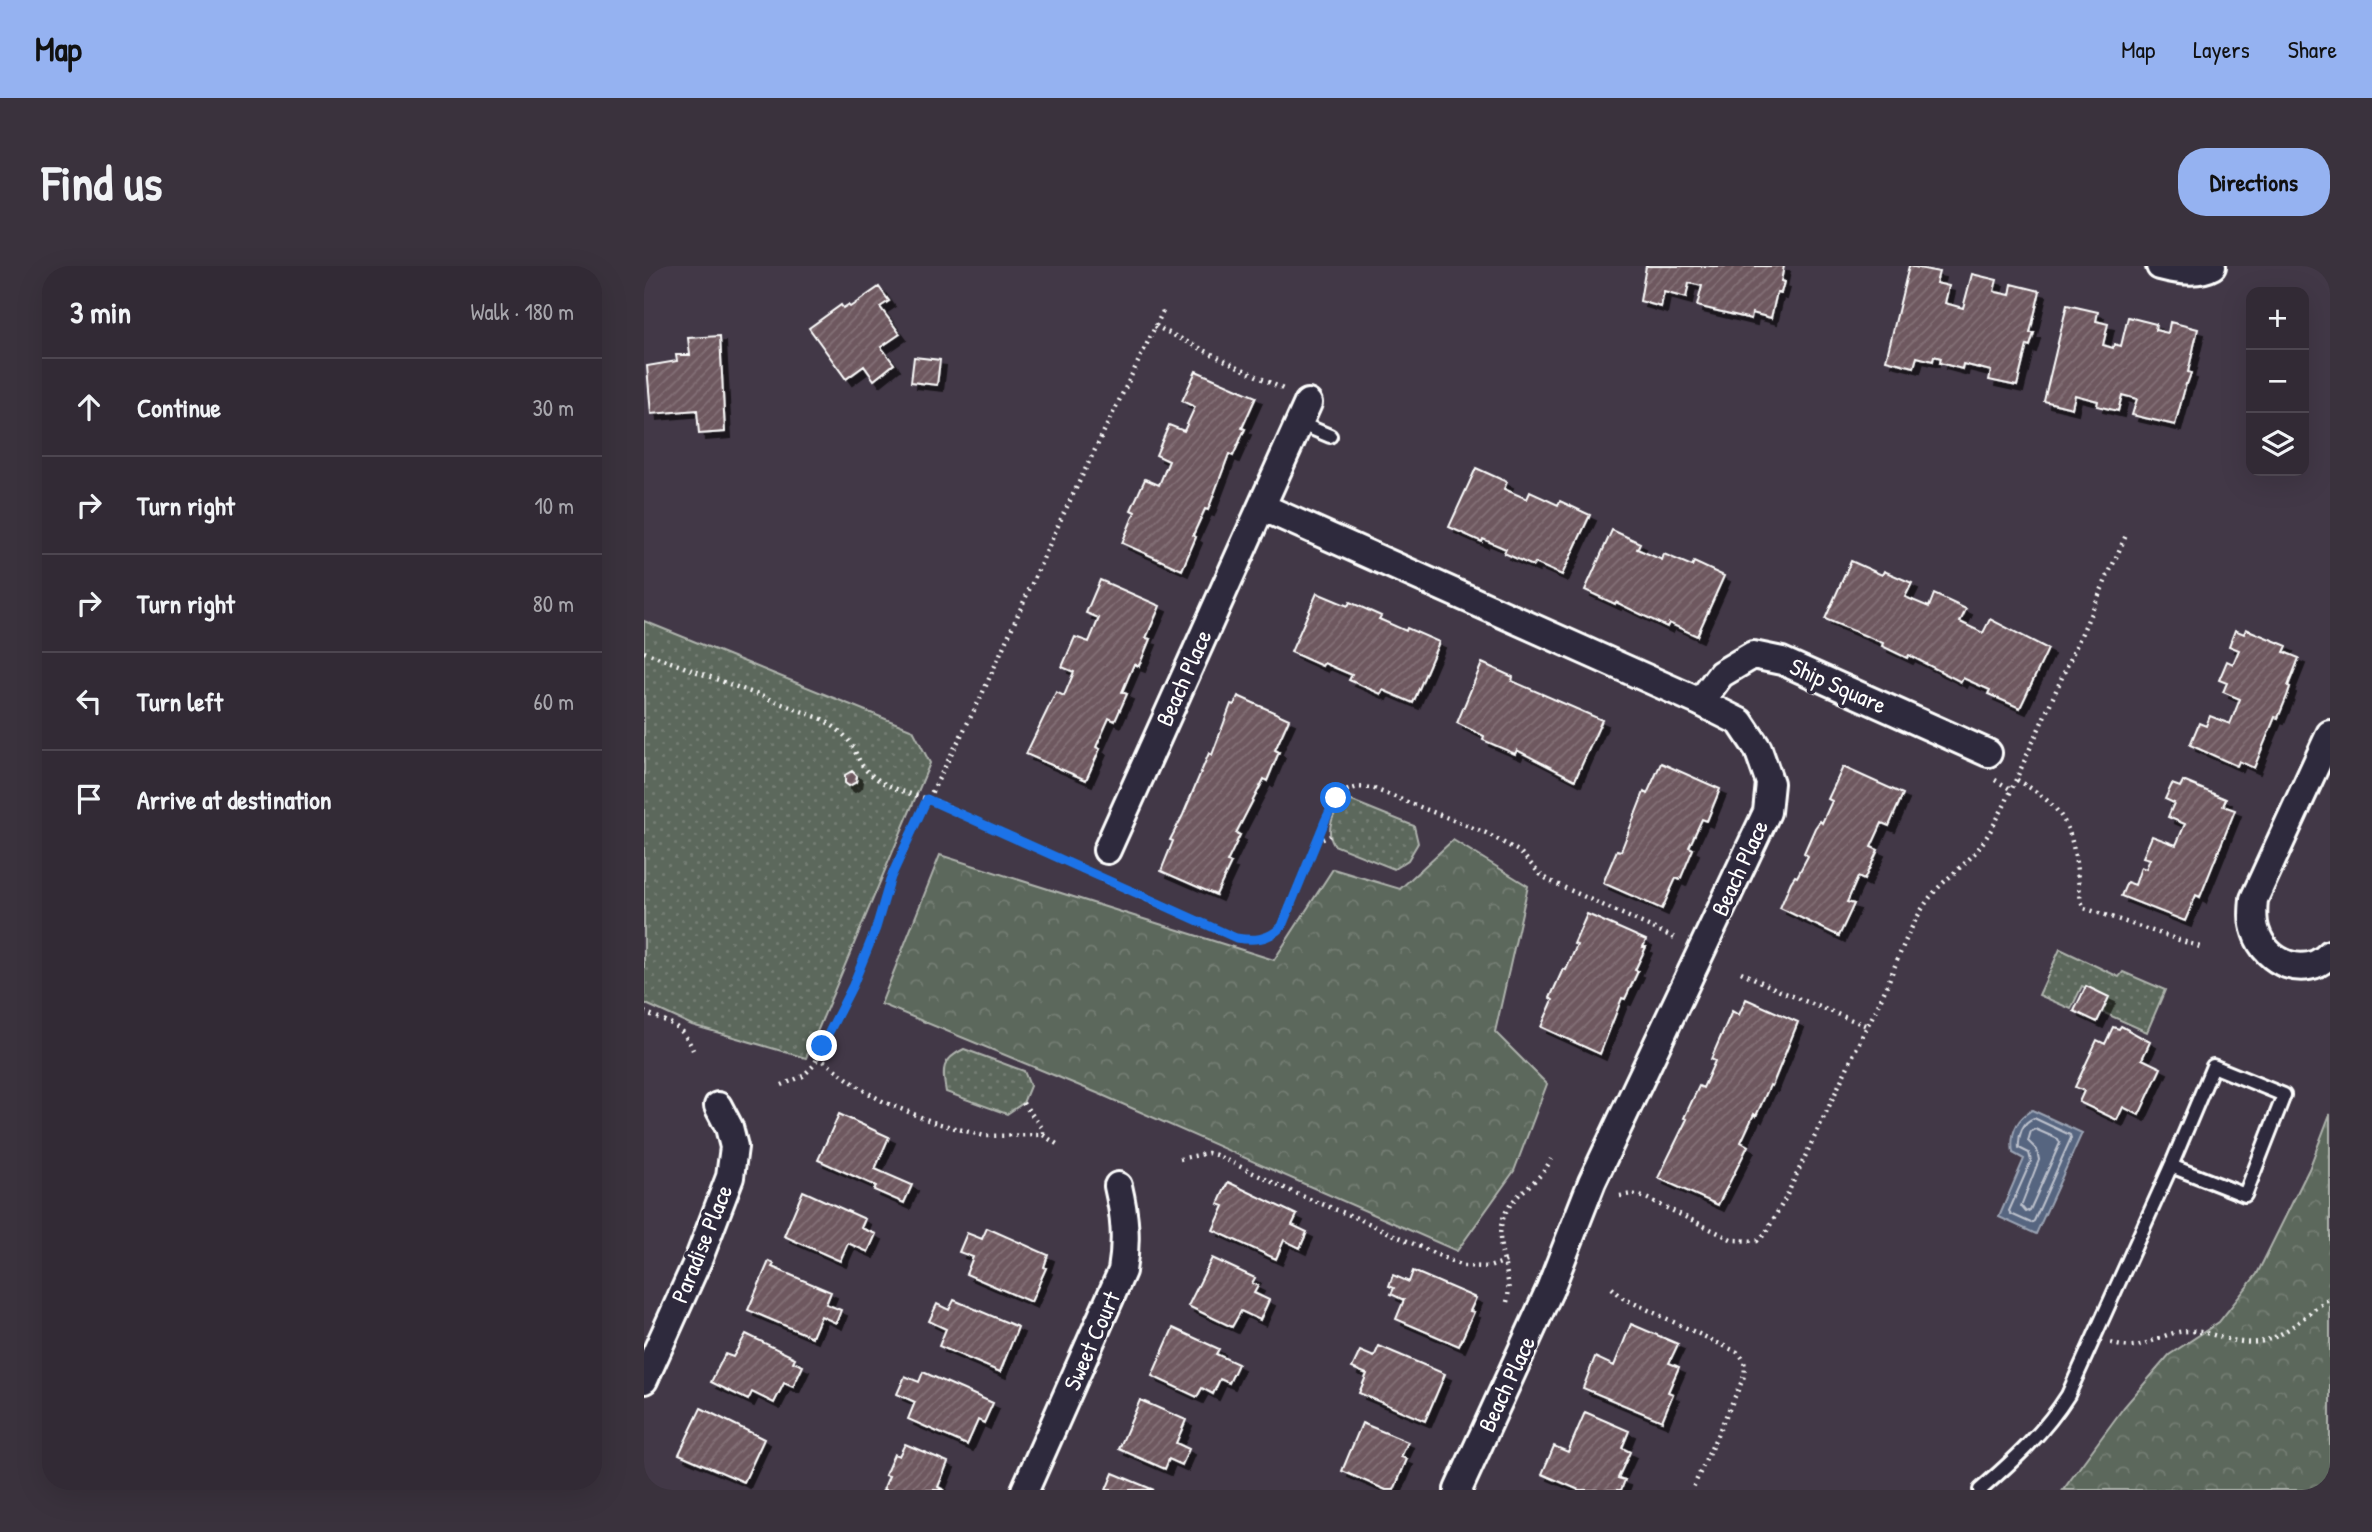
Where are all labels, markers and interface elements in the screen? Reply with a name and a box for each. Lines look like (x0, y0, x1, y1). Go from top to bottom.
text: Map (35, 27, 82, 71)
text: Map (2121, 33, 2155, 65)
text: Layers (2193, 33, 2250, 65)
text: Share (2288, 33, 2337, 65)
button: Directions (2178, 148, 2330, 216)
text: Find us (42, 149, 162, 215)
map controls (2246, 287, 2309, 476)
button: + (2246, 287, 2309, 350)
text: 3 min (70, 292, 131, 332)
text: Walk · 180 m (470, 296, 574, 327)
button: − (2246, 350, 2309, 413)
icon: ahead (70, 388, 108, 426)
text: Continue (137, 390, 221, 425)
text: 30 m (532, 392, 574, 423)
button: layers (2246, 413, 2309, 476)
icon: right (70, 486, 108, 524)
text: Turn right (137, 488, 235, 523)
text: 10 m (534, 490, 574, 521)
icon: right (70, 584, 108, 622)
text: Turn right (137, 586, 235, 621)
text: 80 m (533, 588, 574, 619)
street label: Beach Place (1148, 624, 1219, 731)
street label: Ship Square (1785, 650, 1892, 721)
icon: left (70, 682, 108, 720)
text: Turn left (137, 684, 223, 719)
text: 60 m (534, 686, 574, 717)
icon: arrive (70, 780, 108, 818)
text: Arrive at destination (137, 782, 332, 817)
route start (1320, 782, 1351, 813)
street label: Beach Place (1703, 814, 1775, 921)
route end (806, 1030, 837, 1061)
street label: Paradise Place (663, 1179, 739, 1308)
street label: Sweet Court (1055, 1285, 1127, 1395)
street label: Beach Place (1470, 1330, 1542, 1437)

